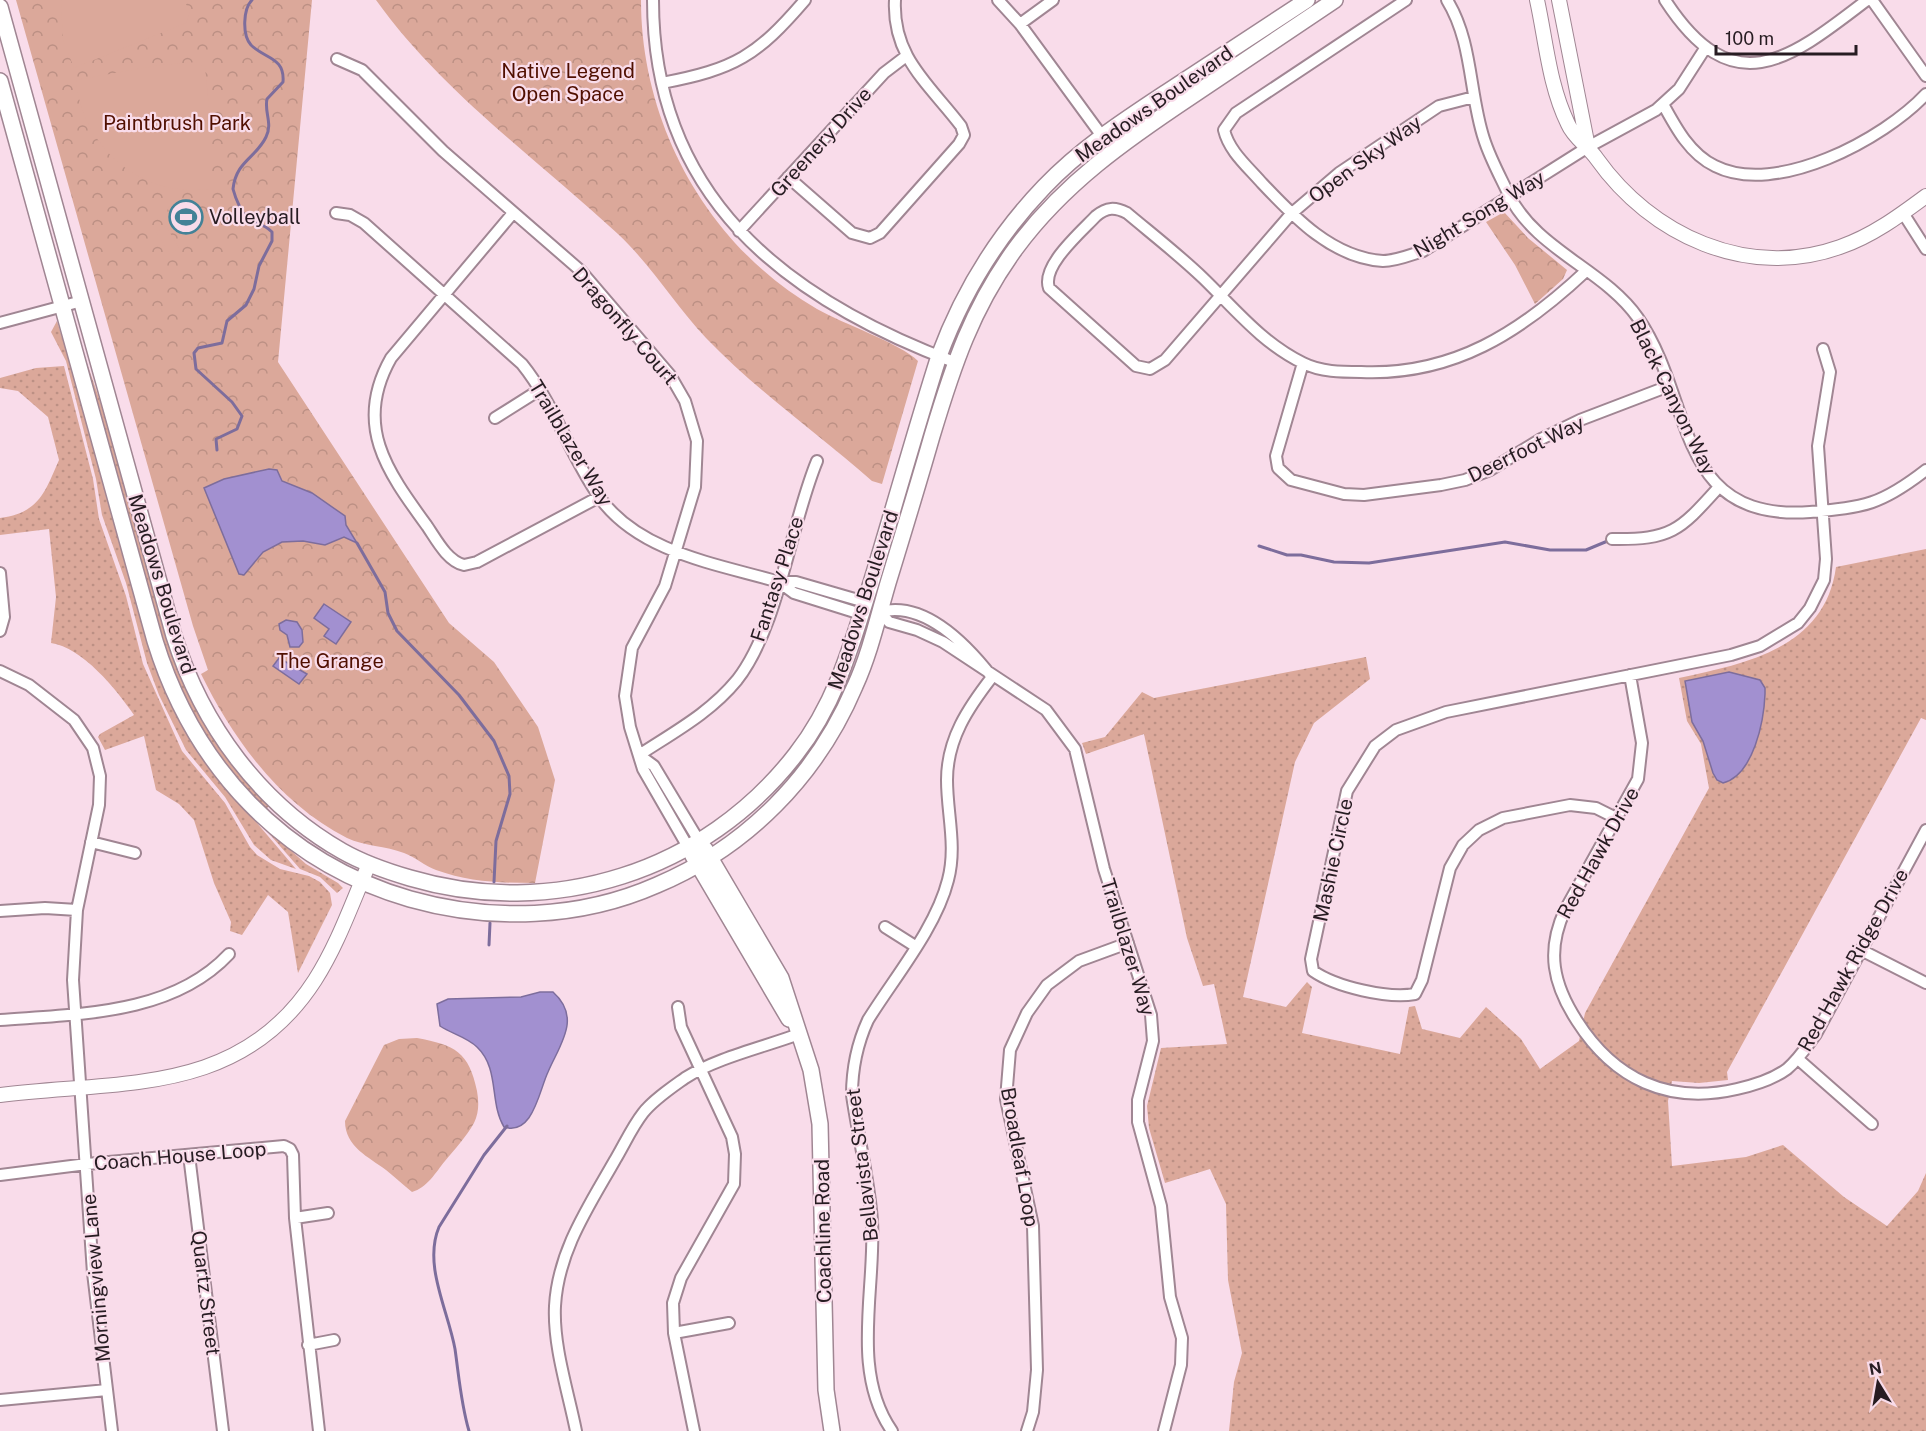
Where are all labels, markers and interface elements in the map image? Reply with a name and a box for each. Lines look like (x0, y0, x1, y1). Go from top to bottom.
scale bar (1716, 18, 1856, 56)
text: 100 m (1725, 28, 1774, 49)
street label: Meadows Boulevard (1071, 41, 1237, 167)
park label: Native Legend Open Space (501, 59, 635, 106)
street label: Greenery Drive (765, 82, 877, 202)
street label: Open Sky Way (1304, 110, 1426, 208)
park label: Paintbrush Park (103, 111, 251, 135)
street label: Night Song Way (1409, 165, 1549, 263)
sports icon: Volleyball (168, 199, 204, 235)
place label: Volleyball (209, 205, 301, 229)
street label: Dragonfly Court (567, 262, 683, 390)
street label: Black Canyon Way (1625, 315, 1721, 479)
street label: Trailblazer Way (524, 376, 618, 510)
street label: Deerfoot Way (1464, 410, 1588, 487)
street label: Meadows Boulevard (123, 491, 201, 677)
street label: Meadows Boulevard (823, 507, 903, 693)
street label: Fantasy Place (746, 513, 808, 645)
park label: The Grange (276, 649, 384, 673)
street label: Red Hawk Drive (1552, 783, 1644, 923)
street label: Mashie Circle (1308, 796, 1358, 924)
street label: Red Hawk Ridge Drive (1793, 864, 1913, 1056)
street label: Trailblazer Way (1096, 875, 1160, 1019)
street label: Broadleaf Loop (996, 1085, 1044, 1229)
street label: Bellavista Street (841, 1087, 883, 1243)
street label: Coach House Loop (93, 1137, 267, 1175)
street label: Coachline Road (810, 1159, 836, 1303)
street label: Morningview Lane (77, 1193, 115, 1363)
street label: Quartz Street (186, 1229, 226, 1357)
north arrow (1848, 1353, 1908, 1413)
text: N (1867, 1358, 1883, 1379)

